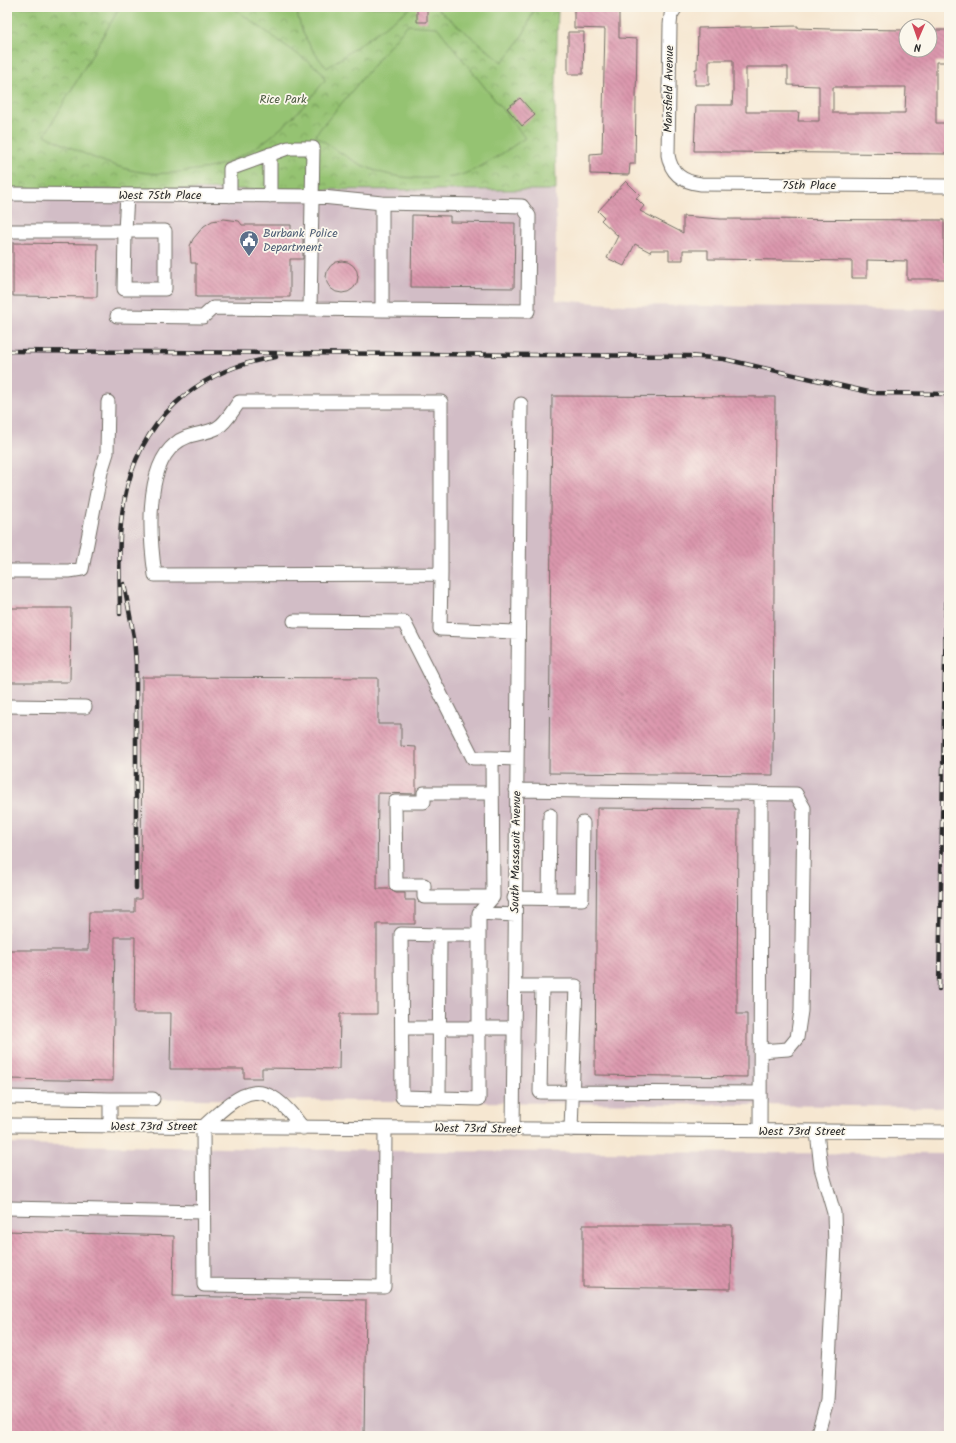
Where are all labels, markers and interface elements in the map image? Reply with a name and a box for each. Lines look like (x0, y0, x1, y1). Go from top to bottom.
north arrow (898, 18, 938, 58)
text: N (914, 38, 921, 56)
street label: Mansfield Avenue (659, 45, 679, 133)
park label: Rice Park (259, 90, 307, 109)
street label: 75th Place (782, 176, 836, 195)
street label: West 75th Place (118, 186, 202, 205)
place label: Burbank Police Department (263, 224, 338, 257)
public building icon: Burbank Police Department (238, 229, 260, 257)
street label: South Massasoit Avenue (505, 790, 527, 913)
street label: West 73rd Street (111, 1117, 198, 1136)
street label: West 73rd Street (434, 1119, 522, 1139)
street label: West 73rd Street (759, 1122, 846, 1141)

